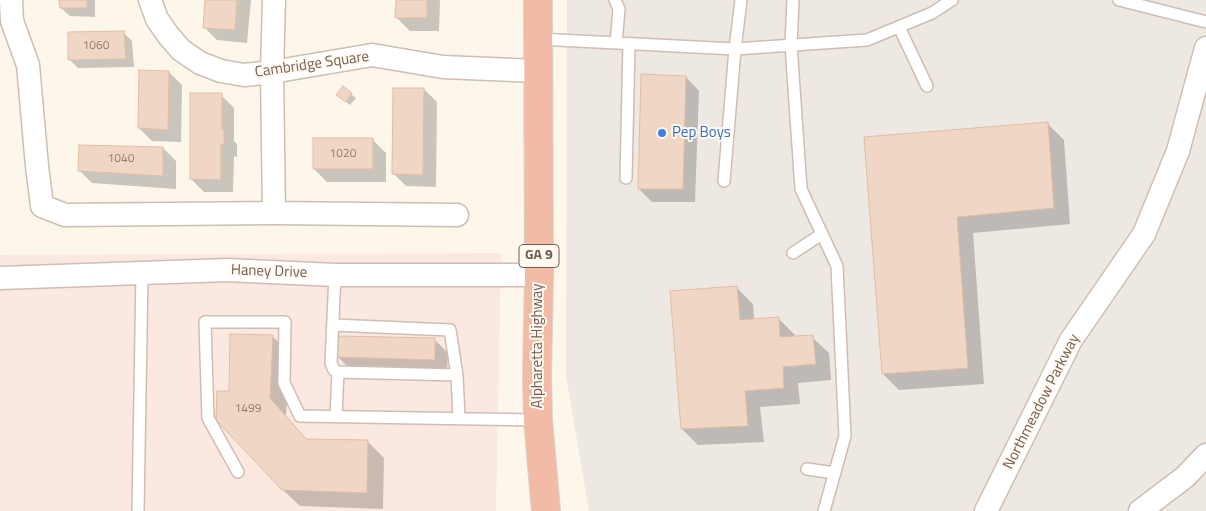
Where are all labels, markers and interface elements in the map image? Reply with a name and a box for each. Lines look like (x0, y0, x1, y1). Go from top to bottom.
house number: 1060 (83, 39, 109, 53)
street label: Cambridge Square (254, 48, 370, 82)
place label: Pep Boys (672, 124, 731, 142)
marker: Pep Boys (656, 127, 668, 139)
house number: 1020 (330, 147, 356, 161)
house number: 1040 (108, 152, 134, 166)
road number: GA 9 (519, 245, 559, 268)
street label: Haney Drive (230, 262, 308, 282)
street label: Alpharetta Highway (529, 284, 547, 408)
street label: Northmeadow Parkway (1000, 331, 1084, 473)
house number: 1499 (235, 402, 261, 416)

